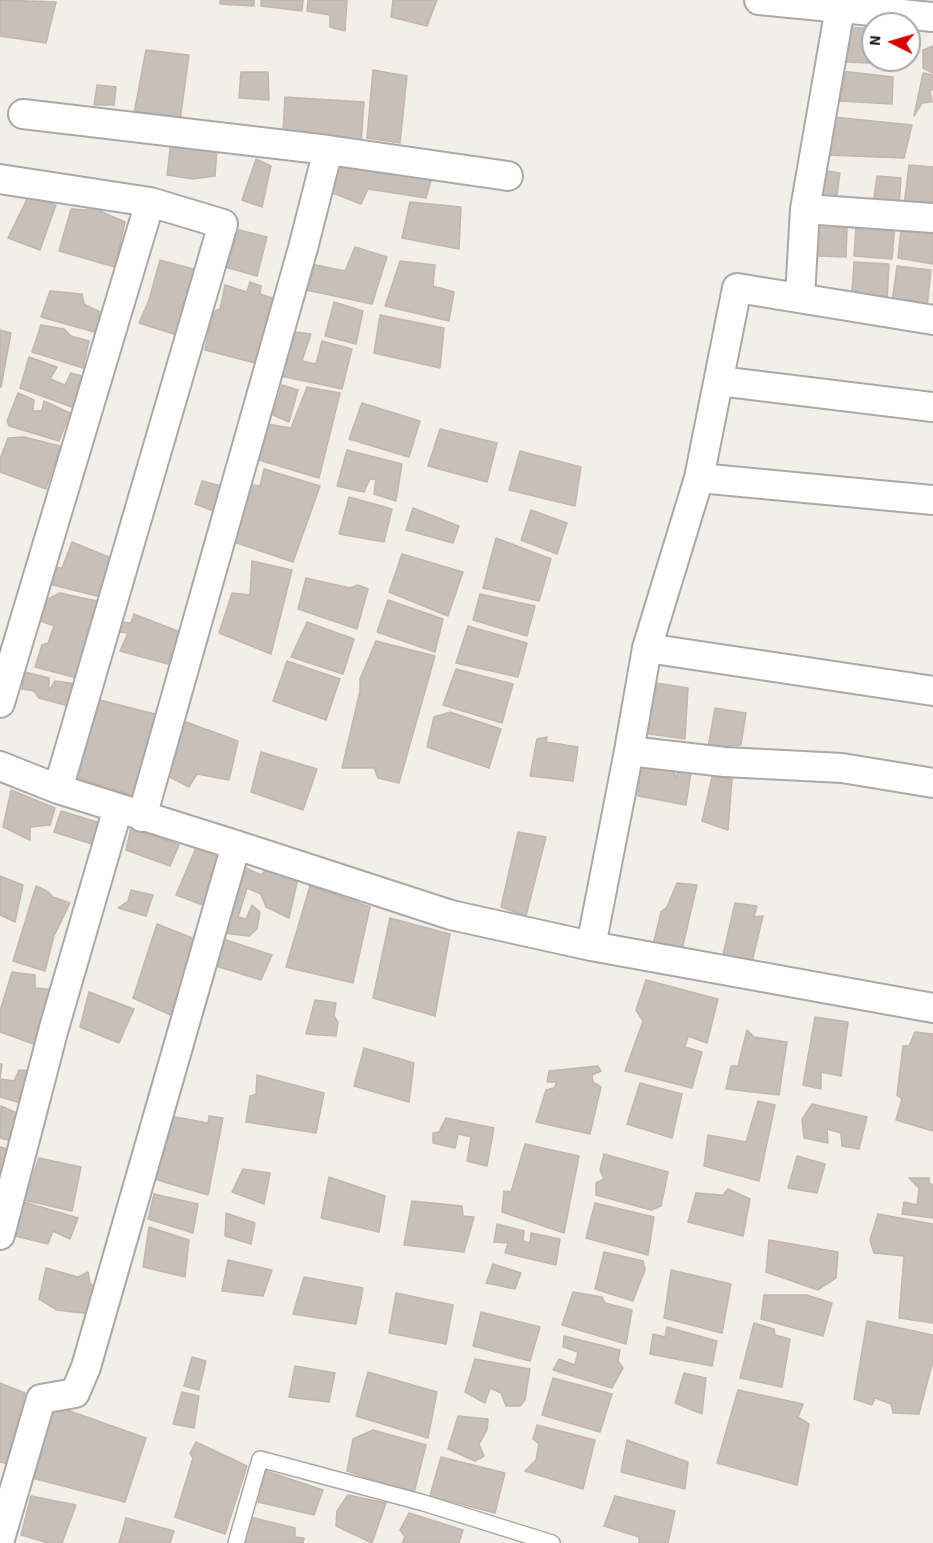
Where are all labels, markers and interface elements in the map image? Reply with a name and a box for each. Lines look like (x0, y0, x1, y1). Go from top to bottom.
north arrow (861, 12, 921, 72)
text: N (864, 34, 886, 47)

